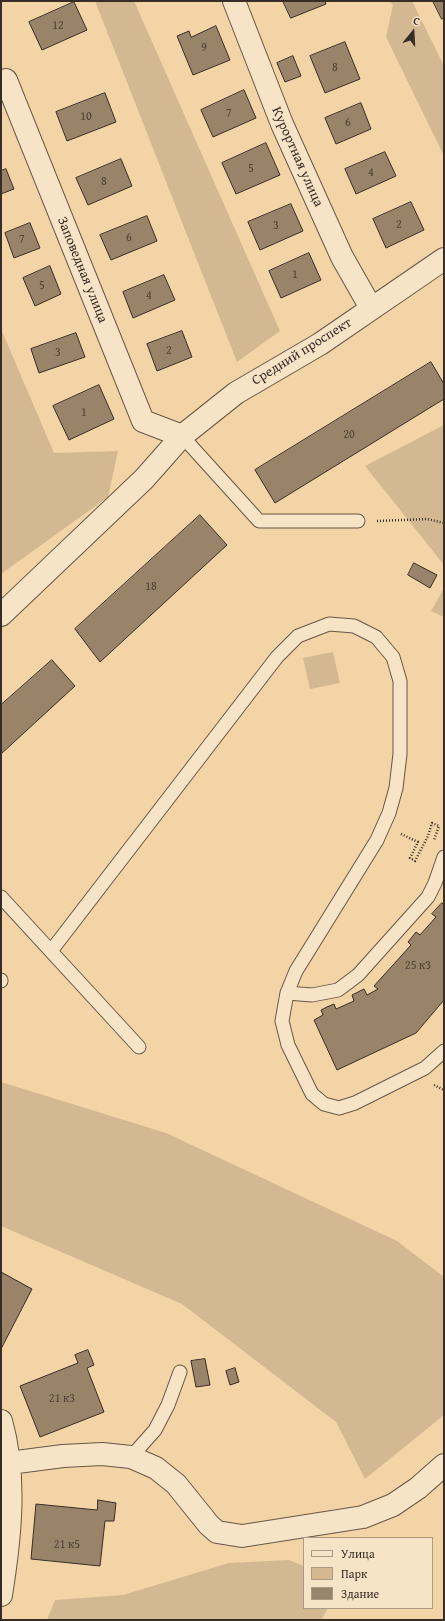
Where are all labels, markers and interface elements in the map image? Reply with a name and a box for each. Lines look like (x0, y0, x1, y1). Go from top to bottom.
north arrow (393, 12, 433, 52)
text: С (411, 12, 422, 29)
house number: 12 (52, 19, 64, 33)
house number: 9 (201, 41, 207, 55)
house number: 8 (332, 61, 338, 75)
street label: Курортная улица (267, 104, 327, 210)
house number: 7 (226, 107, 232, 121)
house number: 10 (80, 110, 92, 124)
house number: 6 (345, 116, 351, 130)
house number: 5 (248, 162, 254, 176)
house number: 4 (368, 166, 374, 180)
house number: 8 (101, 175, 107, 189)
street label: Заповедная улица (53, 215, 111, 325)
house number: 2 (396, 218, 402, 232)
house number: 3 (273, 219, 279, 233)
house number: 6 (126, 231, 132, 245)
house number: 7 (19, 233, 25, 247)
house number: 1 (292, 268, 298, 282)
house number: 5 (39, 279, 45, 293)
house number: 4 (146, 289, 152, 303)
street label: Средний проспект (249, 315, 355, 389)
house number: 2 (166, 344, 172, 358)
house number: 3 (55, 346, 61, 360)
house number: 1 (81, 406, 87, 420)
house number: 20 (343, 428, 355, 442)
house number: 18 (145, 580, 157, 594)
house number: 25 к3 (405, 959, 431, 973)
house number: 21 к3 (49, 1392, 75, 1406)
legend (303, 1537, 433, 1609)
house number: 21 к5 (54, 1538, 80, 1552)
text: Улица (341, 1545, 375, 1562)
text: Парк (341, 1565, 367, 1582)
text: Здание (341, 1585, 379, 1602)

